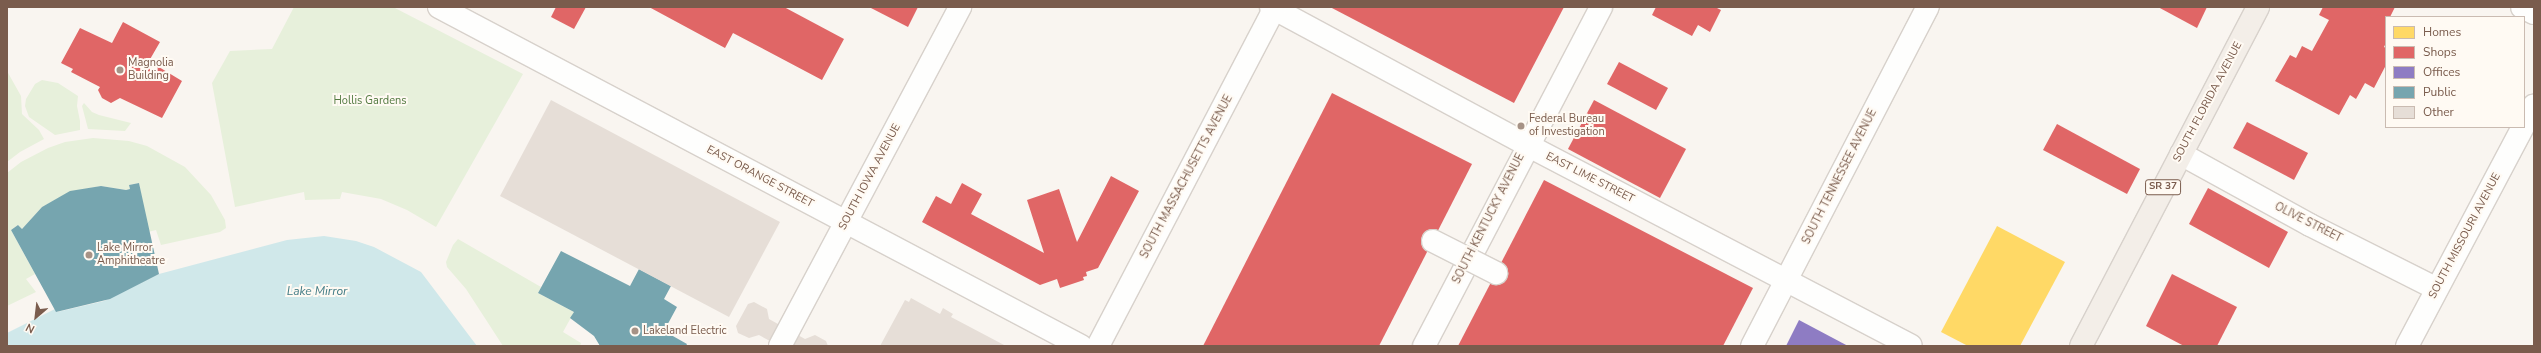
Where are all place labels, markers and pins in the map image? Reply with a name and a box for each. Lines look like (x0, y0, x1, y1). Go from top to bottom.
place label: Magnolia Building (128, 57, 174, 83)
marker: Magnolia Building (115, 65, 125, 75)
place label: Federal Bureau of Investigation (1529, 113, 1605, 139)
marker: Federal Bureau of Investigation (1516, 121, 1526, 131)
place label: Lake Mirror Amphitheatre (97, 242, 165, 268)
marker: Lake Mirror Amphitheatre (84, 250, 94, 260)
place label: Lakeland Electric (643, 324, 727, 338)
marker: Lakeland Electric (630, 326, 640, 336)

